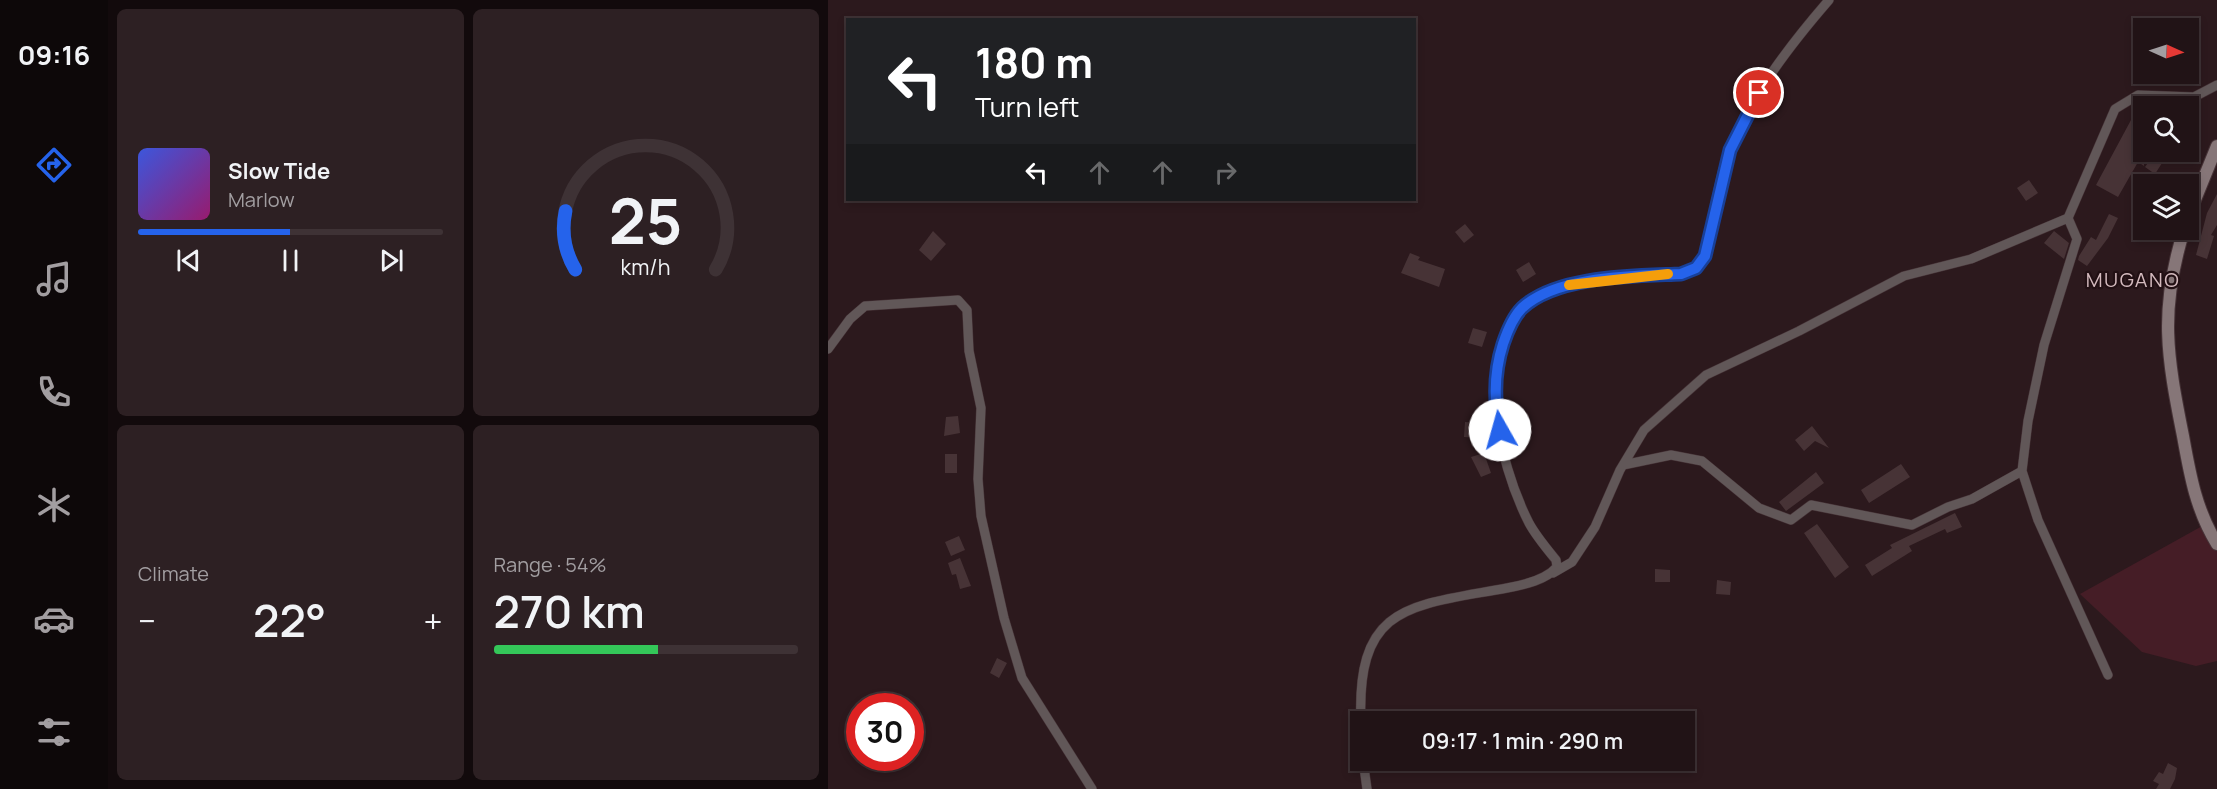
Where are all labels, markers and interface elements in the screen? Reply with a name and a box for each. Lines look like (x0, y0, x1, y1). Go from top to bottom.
north arrow (2133, 18, 2199, 84)
map controls (2133, 18, 2199, 240)
text: 180 m (975, 33, 1093, 91)
text: 09:16 (18, 36, 90, 73)
icon: left (876, 42, 954, 120)
pin (1733, 67, 1784, 118)
icon: arrive (1742, 76, 1775, 109)
text: Turn left (975, 88, 1079, 125)
button: search (2133, 96, 2199, 162)
icon: directions (33, 144, 75, 186)
text: Slow Tide (228, 156, 330, 186)
icon: left (1020, 156, 1053, 189)
icon: ahead (1083, 156, 1116, 189)
icon: ahead (1146, 156, 1179, 189)
icon: right (1209, 156, 1242, 189)
button: layers (2133, 174, 2199, 240)
text: 25 (609, 177, 683, 263)
text: Marlow (228, 186, 295, 213)
icon: previous (172, 244, 205, 277)
icon: pause (274, 244, 307, 277)
icon: next (375, 244, 408, 277)
text: km/h (621, 252, 671, 281)
icon: music (33, 258, 75, 300)
district label: MUGANO (2086, 266, 2180, 293)
icon: phone (33, 371, 75, 413)
position arrow (1468, 398, 1532, 462)
icon: climate (33, 484, 75, 526)
text: Range · 54% (494, 551, 607, 578)
text: Climate (138, 560, 209, 587)
text: 270 km (494, 580, 645, 642)
text: 22° (253, 589, 326, 651)
icon: car (33, 598, 75, 640)
text: − (138, 598, 156, 643)
text: + (423, 598, 442, 643)
speed limit sign: 30 (846, 693, 924, 771)
icon: filters (33, 711, 75, 753)
text: 09:17 · 1 min · 290 m (1422, 726, 1623, 756)

